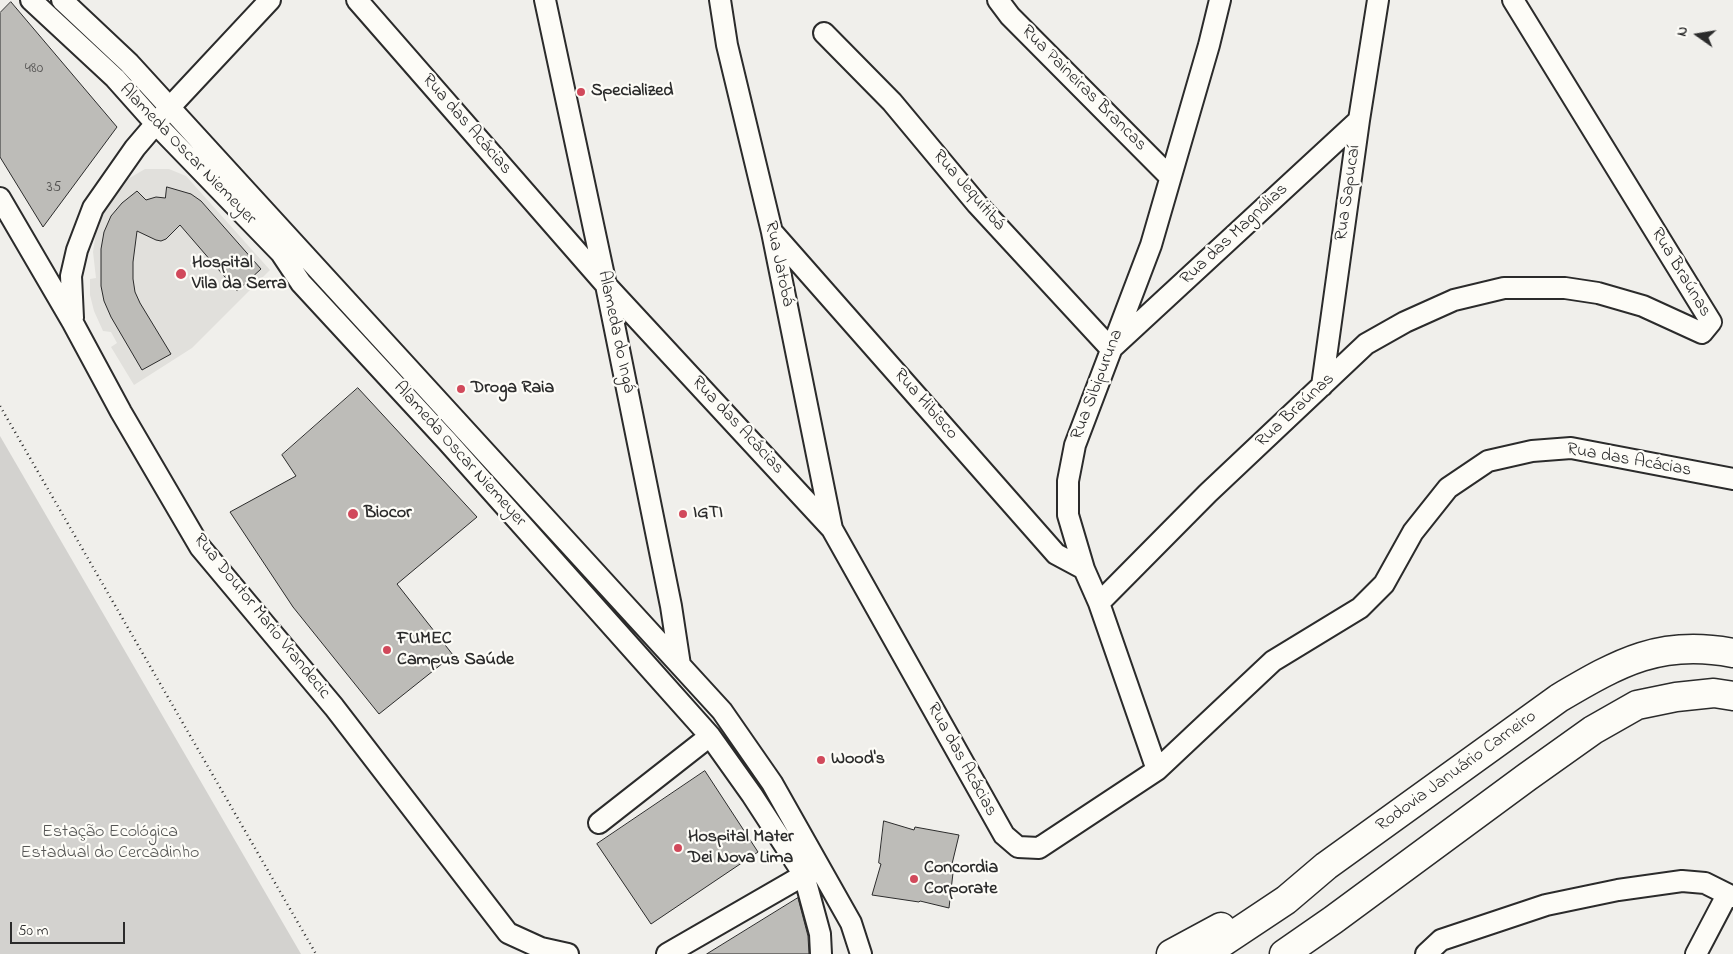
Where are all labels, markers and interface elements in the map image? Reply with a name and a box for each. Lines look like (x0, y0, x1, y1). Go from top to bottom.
north arrow (1673, 10, 1723, 60)
street label: Rua Paineiras Brancas (1016, 22, 1150, 156)
text: N (1672, 25, 1694, 38)
house number: 480 (25, 61, 43, 79)
street label: Rua das Acácias (416, 70, 516, 180)
street label: Alameda Oscar Niemeyer (114, 80, 260, 230)
place label: Specialized (591, 81, 673, 103)
marker: Specialized (575, 86, 587, 98)
street label: Rua Sapucaí (1332, 144, 1366, 242)
street label: Rua Jequitibá (927, 146, 1009, 236)
house number: 35 (47, 180, 61, 198)
street label: Rua das Magnólias (1177, 180, 1293, 290)
street label: Rua Jatobá (758, 219, 798, 309)
street label: Rua Braúnas (1645, 225, 1715, 321)
place label: Hospital Vila da Serra (192, 253, 287, 296)
marker: Hospital Vila da Serra (174, 267, 188, 281)
street label: Alameda do Ingá (591, 269, 639, 395)
street label: Rua Sibipuruna (1067, 327, 1129, 443)
street label: Rua Hibisco (888, 365, 962, 445)
street label: Rua Braúnas (1252, 369, 1340, 453)
street label: Rua das Acácias (686, 372, 788, 480)
street label: Alameda Oscar Niemeyer (388, 378, 530, 532)
place label: Droga Raia (471, 378, 554, 400)
marker: Droga Raia (455, 383, 467, 395)
street label: Rua das Acácias (1565, 439, 1693, 483)
place label: Biocor (364, 503, 412, 525)
place label: IGTI (693, 503, 723, 525)
marker: Biocor (346, 507, 360, 521)
marker: IGTI (677, 508, 689, 520)
street label: Rua Doutor Mario Vrandecic (188, 530, 334, 704)
place label: FUMEC Campus Saúde (397, 629, 514, 672)
marker: FUMEC Campus Saúde (381, 644, 393, 656)
street label: Rua das Acácias (921, 700, 1001, 820)
street label: Rodovia Januário Carneiro (1373, 707, 1541, 837)
place label: Wood's (831, 749, 885, 771)
marker: Wood's (815, 754, 827, 766)
park label: Estação Ecológica Estadual do Cercadinho (21, 822, 199, 864)
place label: Hospital Mater Dei Nova Lima (688, 827, 794, 870)
marker: Hospital Mater Dei Nova Lima (672, 842, 684, 854)
place label: Concordia Corporate (924, 858, 998, 901)
marker: Concordia Corporate (908, 873, 920, 885)
scale bar (12, 912, 128, 944)
text: 50 m (18, 920, 48, 942)

